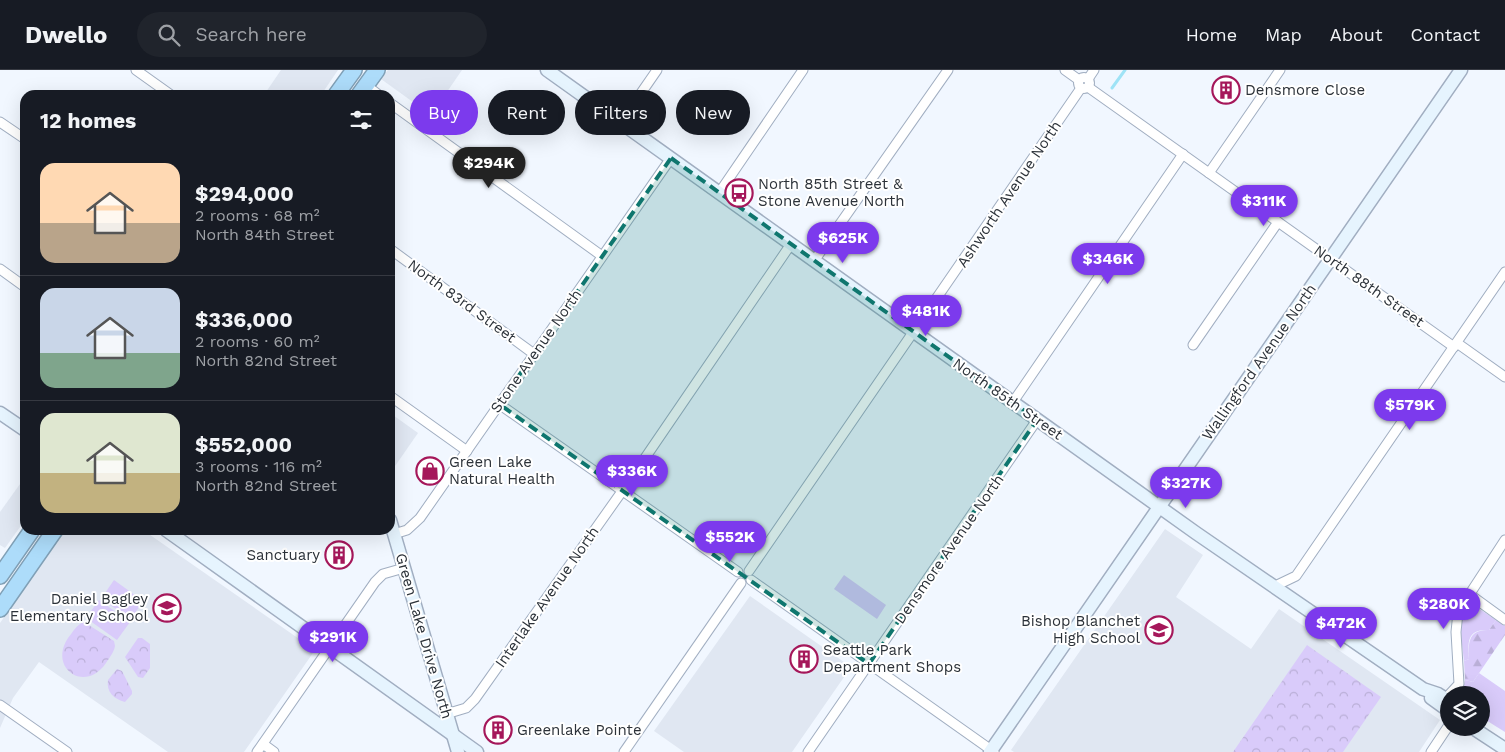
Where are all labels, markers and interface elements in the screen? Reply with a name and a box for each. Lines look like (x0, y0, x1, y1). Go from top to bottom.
search box (137, 12, 487, 57)
text: Dwello (25, 21, 107, 49)
icon: search (155, 21, 183, 49)
text: Search here (195, 23, 307, 46)
text: Home (1186, 24, 1237, 45)
text: Map (1265, 24, 1302, 45)
text: About (1330, 24, 1382, 45)
text: Contact (1410, 24, 1480, 45)
building icon: Densmore Close (1211, 75, 1241, 105)
place label: Densmore Close (1245, 81, 1365, 99)
chip: Buy (410, 90, 478, 135)
chip: Rent (488, 90, 565, 135)
chip: Filters (575, 90, 666, 135)
chip: New (676, 90, 750, 135)
icon: filters (347, 106, 375, 134)
text: 12 homes (40, 108, 136, 133)
street label: Ashworth Avenue North (953, 117, 1065, 271)
pin: $294K (454, 146, 524, 189)
text: $294K (463, 153, 515, 172)
place label: North 85th Street & Stone Avenue North (758, 175, 905, 210)
bus stop icon: North 85th Street & Stone Avenue North (724, 178, 754, 208)
text: $294,000 (195, 181, 294, 206)
icon: home (80, 183, 140, 243)
pin: $311K (1229, 184, 1299, 227)
text: $311K (1242, 191, 1286, 210)
text: 2 rooms · 68 m² (195, 206, 320, 225)
pin: $625K (808, 222, 878, 264)
text: North 84th Street (195, 225, 334, 244)
text: $625K (818, 228, 868, 247)
street label: North 88th Street (1310, 241, 1428, 331)
pin: $346K (1073, 242, 1143, 285)
text: $346K (1082, 249, 1134, 268)
street label: North 83rd Street (404, 256, 520, 347)
street label: Wallingford Avenue North (1198, 280, 1320, 444)
street label: Stone Avenue North (487, 286, 585, 416)
pin: $481K (891, 294, 961, 337)
text: $481K (902, 301, 950, 320)
text: $336,000 (195, 307, 293, 332)
icon: home (80, 308, 140, 368)
text: 2 rooms · 60 m² (195, 332, 320, 351)
text: North 82nd Street (195, 351, 337, 370)
street label: North 85th Street (950, 354, 1067, 444)
pin: $579K (1375, 388, 1445, 431)
text: $579K (1385, 395, 1435, 414)
text: $552,000 (195, 432, 292, 457)
icon: home (80, 433, 140, 493)
place label: Green Lake Natural Health (449, 453, 555, 488)
pin: $336K (597, 454, 667, 497)
shop icon: Green Lake Natural Health (415, 456, 445, 486)
text: 3 rooms · 116 m² (195, 457, 322, 476)
text: $336K (607, 461, 657, 480)
pin: $327K (1151, 466, 1221, 509)
street label: Densmore Avenue North (890, 471, 1008, 627)
text: $327K (1161, 473, 1211, 492)
text: North 82nd Street (195, 476, 337, 495)
pin: $552K (695, 520, 765, 563)
street label: Interlake Avenue North (491, 523, 603, 671)
text: $552K (705, 527, 755, 546)
building icon: Sanctuary (324, 540, 354, 570)
place label: Sanctuary (246, 546, 320, 564)
street label: Green Lake Drive North (392, 551, 456, 721)
pin: $280K (1409, 588, 1479, 630)
place label: Daniel Bagley Elementary School (10, 590, 148, 625)
school or university icon: Daniel Bagley Elementary School (152, 593, 182, 623)
text: $280K (1418, 594, 1470, 613)
pin: $472K (1306, 606, 1376, 649)
place label: Bishop Blanchet High School (1021, 612, 1141, 647)
text: $472K (1316, 613, 1366, 632)
school or university icon: Bishop Blanchet High School (1144, 615, 1174, 645)
pin: $291K (298, 620, 368, 663)
text: $291K (309, 627, 357, 646)
place label: Seattle Park Department Shops (823, 641, 961, 676)
building icon: Seattle Park Department Shops (789, 644, 819, 674)
map controls (1440, 686, 1490, 736)
button: layers (1440, 686, 1490, 736)
building icon: Greenlake Pointe (483, 715, 513, 745)
place label: Greenlake Pointe (517, 721, 642, 739)

